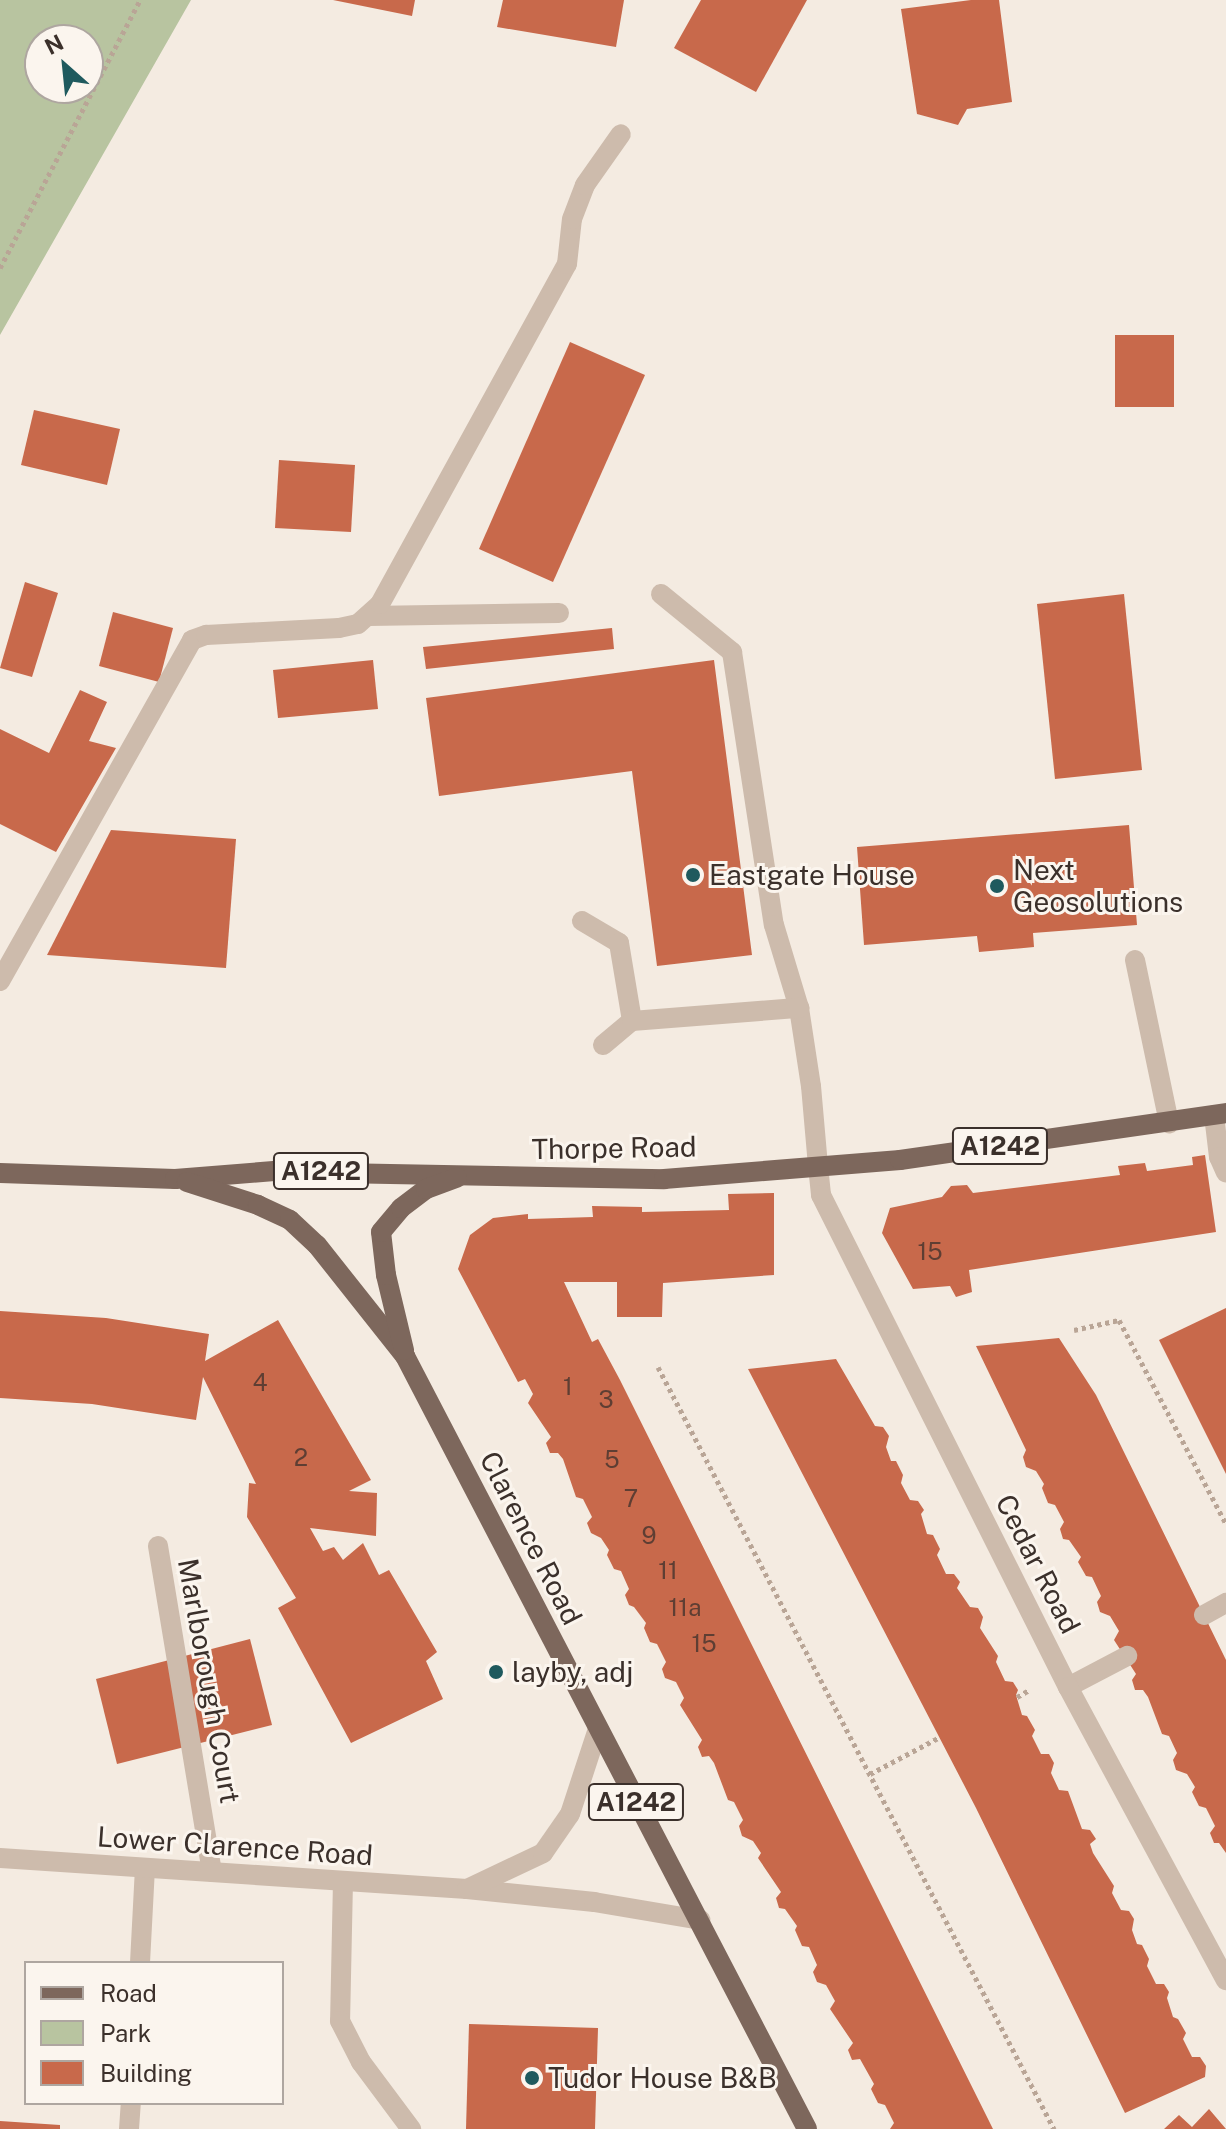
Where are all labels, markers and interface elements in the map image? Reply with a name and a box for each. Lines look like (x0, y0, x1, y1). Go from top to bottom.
north arrow (24, 24, 104, 104)
text: N (40, 29, 68, 60)
place label: Next Geosolutions (1013, 853, 1183, 919)
place label: Eastgate House (709, 858, 915, 892)
marker: Eastgate House (684, 866, 702, 884)
marker: Next Geosolutions (988, 877, 1006, 895)
road number: A1242 (950, 1124, 1050, 1168)
street label: Thorpe Road (531, 1130, 697, 1166)
road number: A1242 (271, 1149, 371, 1193)
house number: 15 (917, 1238, 943, 1266)
house number: 4 (252, 1369, 268, 1397)
house number: 1 (563, 1373, 573, 1401)
house number: 3 (598, 1386, 614, 1414)
house number: 2 (294, 1444, 308, 1472)
street label: Clarence Road (473, 1446, 589, 1630)
house number: 5 (604, 1446, 620, 1474)
house number: 7 (624, 1485, 638, 1513)
street label: Cedar Road (989, 1489, 1087, 1639)
house number: 9 (642, 1522, 656, 1550)
street label: Marlborough Court (171, 1556, 247, 1806)
house number: 11 (658, 1557, 678, 1585)
house number: 11a (669, 1594, 701, 1622)
house number: 15 (691, 1630, 717, 1658)
place label: layby, adj (512, 1655, 634, 1689)
marker: layby, adj (487, 1663, 505, 1681)
road number: A1242 (586, 1780, 686, 1824)
street label: Lower Clarence Road (96, 1820, 374, 1872)
legend (24, 1961, 284, 2105)
text: Road (100, 1979, 157, 2007)
text: Park (100, 2019, 151, 2047)
text: Building (100, 2059, 192, 2087)
place label: Tudor House B&B (548, 2061, 777, 2095)
marker: Tudor House B&B (523, 2069, 541, 2087)

